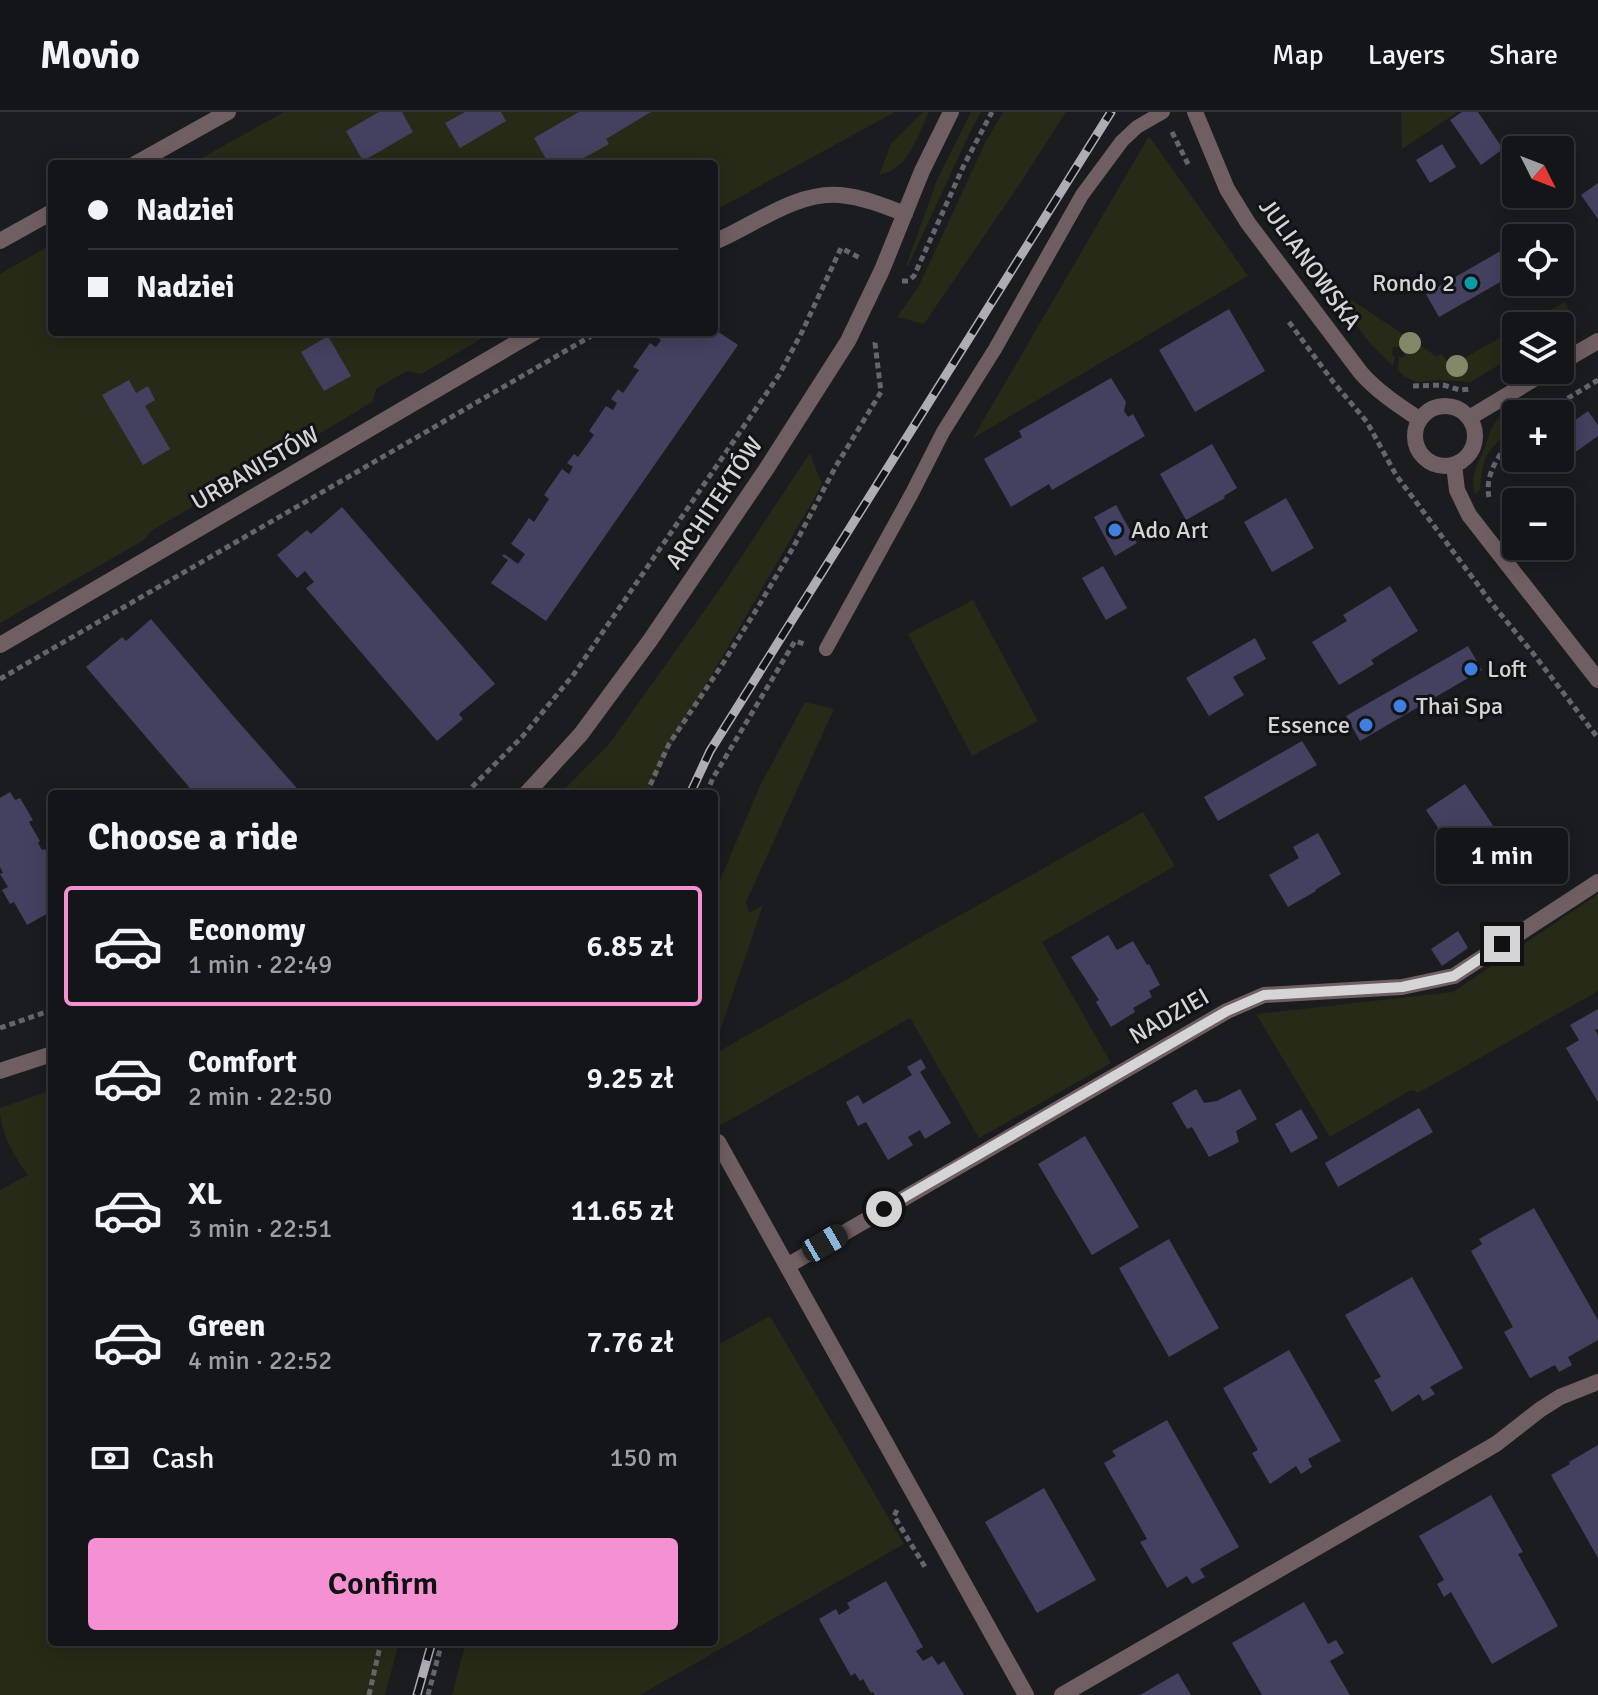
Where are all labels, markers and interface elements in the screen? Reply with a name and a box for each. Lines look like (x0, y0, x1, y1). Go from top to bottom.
text: Movio (40, 32, 140, 79)
text: Map (1272, 38, 1324, 72)
text: Layers (1368, 38, 1445, 72)
text: Share (1489, 38, 1558, 72)
north arrow (1502, 136, 1574, 208)
map controls (1502, 136, 1574, 560)
text: Nadziei (136, 192, 235, 229)
street label: JULIANOWSKA (1252, 192, 1368, 336)
button: locate (1502, 224, 1574, 296)
place label: Rondo 2 (1372, 268, 1455, 298)
text: Nadziei (136, 269, 235, 306)
marker: Rondo 2 (1462, 274, 1480, 292)
button: layers (1502, 312, 1574, 384)
button: + (1502, 400, 1574, 472)
street label: URBANISTÓW (186, 419, 324, 517)
street label: ARCHITEKTÓW (659, 431, 769, 575)
button: − (1502, 488, 1574, 560)
place label: Ado Art (1131, 515, 1208, 545)
marker: Ado Art (1106, 521, 1124, 539)
place label: Loft (1487, 654, 1527, 684)
marker: Loft (1462, 660, 1480, 678)
place label: Thai Spa (1416, 691, 1503, 721)
marker: Thai Spa (1391, 697, 1409, 715)
place label: Essence (1267, 710, 1350, 740)
marker: Essence (1357, 716, 1375, 734)
text: Choose a ride (88, 815, 298, 860)
callout: 1 min (1436, 828, 1568, 884)
text: 1 min (1471, 840, 1533, 872)
icon: car (92, 910, 164, 982)
text: Economy (188, 912, 305, 949)
route end (1484, 926, 1520, 962)
text: 6.85 zł (587, 928, 674, 965)
text: 1 min · 22:49 (188, 949, 332, 981)
street label: NADZIEI (1124, 981, 1214, 1051)
icon: car (92, 1042, 164, 1114)
text: Comfort (188, 1044, 297, 1081)
text: 9.25 zł (587, 1060, 674, 1097)
text: 2 min · 22:50 (188, 1081, 332, 1113)
icon: car (92, 1174, 164, 1246)
text: XL (188, 1176, 222, 1213)
route start (866, 1191, 902, 1227)
text: 11.65 zł (570, 1192, 674, 1229)
text: 3 min · 22:51 (188, 1213, 332, 1245)
car (798, 1221, 852, 1265)
icon: car (92, 1306, 164, 1378)
text: Green (188, 1308, 265, 1345)
text: 7.76 zł (587, 1324, 674, 1361)
text: 4 min · 22:52 (188, 1345, 332, 1377)
icon: cash (88, 1436, 132, 1480)
text: Cash (152, 1440, 215, 1477)
text: 150 m (609, 1442, 678, 1474)
button: Confirm (88, 1538, 678, 1630)

